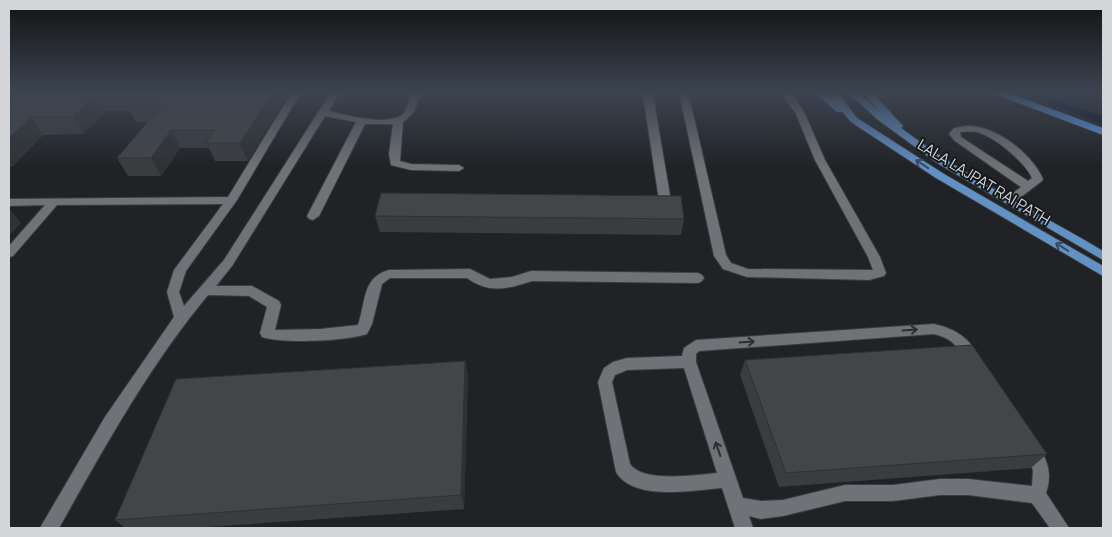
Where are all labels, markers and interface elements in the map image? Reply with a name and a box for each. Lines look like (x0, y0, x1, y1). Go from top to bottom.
street label: LALA LAJPAT RAI PATH (914, 134, 1054, 230)
one-way arrow (915, 159, 929, 169)
one-way arrow (1055, 241, 1069, 251)
one-way arrow (901, 326, 917, 335)
one-way arrow (739, 337, 755, 347)
one-way arrow (713, 441, 722, 457)

